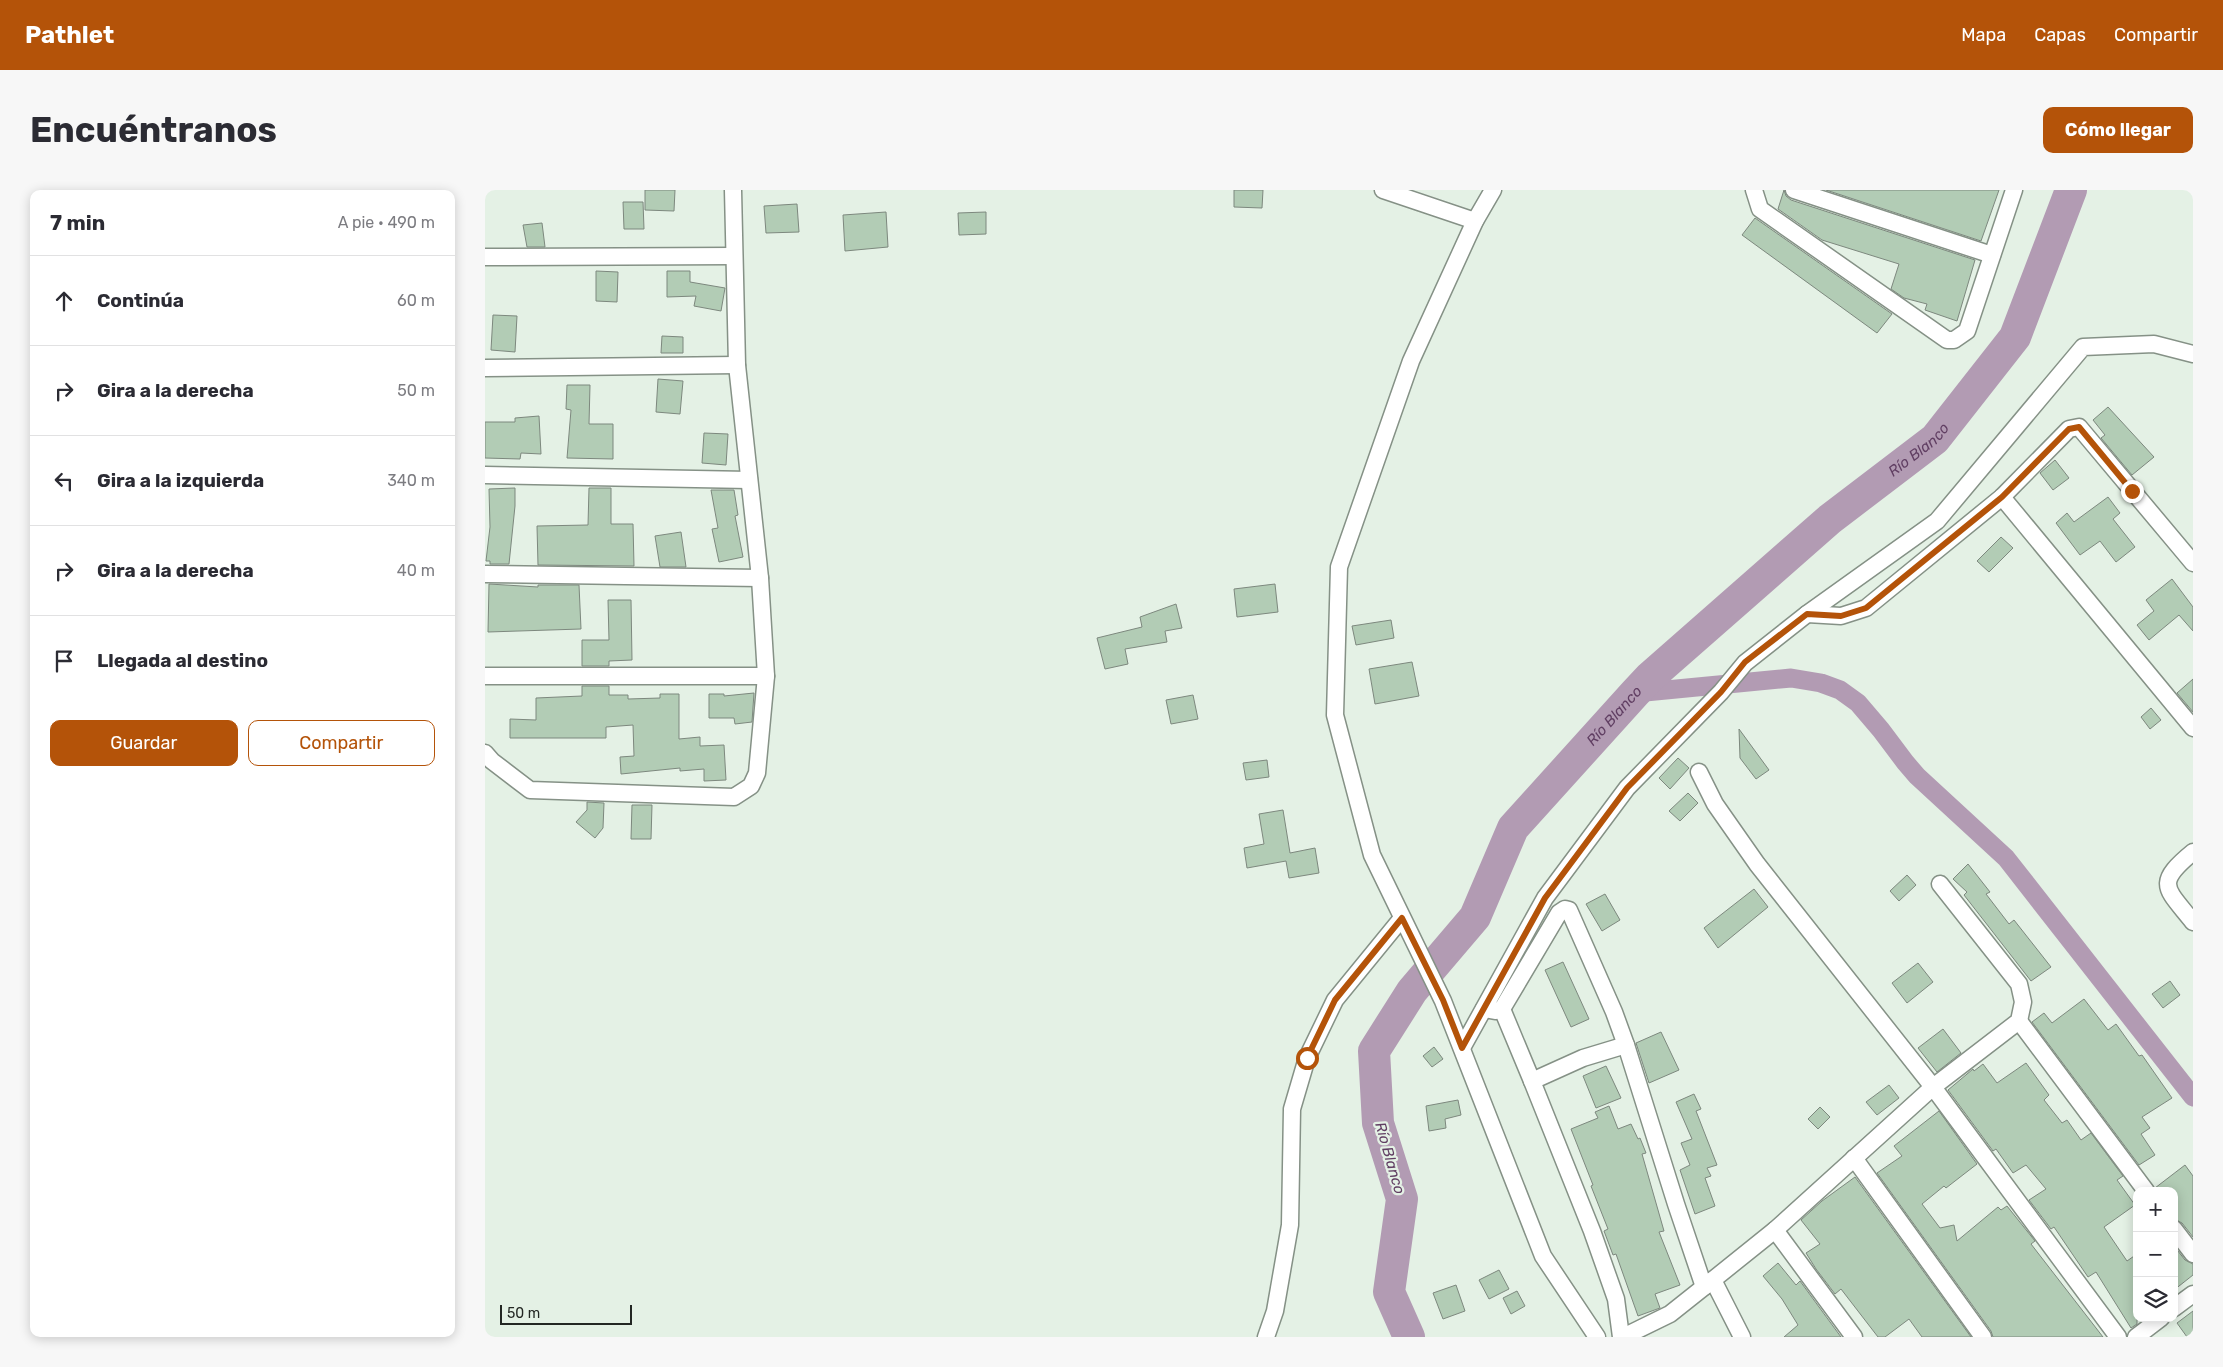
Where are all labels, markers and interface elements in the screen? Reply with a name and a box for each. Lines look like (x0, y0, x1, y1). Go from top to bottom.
text: Pathlet (25, 21, 114, 49)
text: Mapa (1961, 24, 2006, 46)
text: Capas (2034, 24, 2086, 46)
text: Compartir (2114, 24, 2198, 46)
button: Cómo llegar (2043, 107, 2193, 153)
text: Encuéntranos (30, 109, 277, 151)
text: 7 min (50, 210, 105, 235)
text: A pie · 490 m (338, 213, 435, 232)
icon: ahead (50, 287, 78, 315)
text: Continúa (97, 289, 184, 312)
text: 60 m (397, 291, 435, 310)
icon: right (50, 377, 78, 405)
text: Gira a la derecha (97, 379, 254, 402)
text: 50 m (397, 381, 435, 400)
water label: Río Blanco (1885, 419, 1953, 480)
icon: left (50, 467, 78, 495)
text: Gira a la izquierda (97, 469, 264, 492)
text: 340 m (387, 471, 435, 490)
route end (2121, 480, 2144, 503)
icon: right (50, 557, 78, 585)
text: Gira a la derecha (97, 559, 254, 582)
text: 40 m (397, 561, 435, 580)
icon: arrive (50, 647, 78, 675)
text: Llegada al destino (97, 649, 268, 672)
water label: Río Blanco (1583, 682, 1646, 750)
button: Guardar (50, 720, 238, 766)
button: Compartir (248, 720, 435, 766)
route start (1296, 1047, 1319, 1070)
water label: Río Blanco (1371, 1120, 1409, 1197)
map controls (2133, 1187, 2178, 1322)
button: + (2133, 1187, 2178, 1232)
button: − (2133, 1232, 2178, 1277)
button: layers (2133, 1277, 2178, 1322)
scale bar (500, 1302, 633, 1325)
text: 50 m (507, 1305, 540, 1322)

